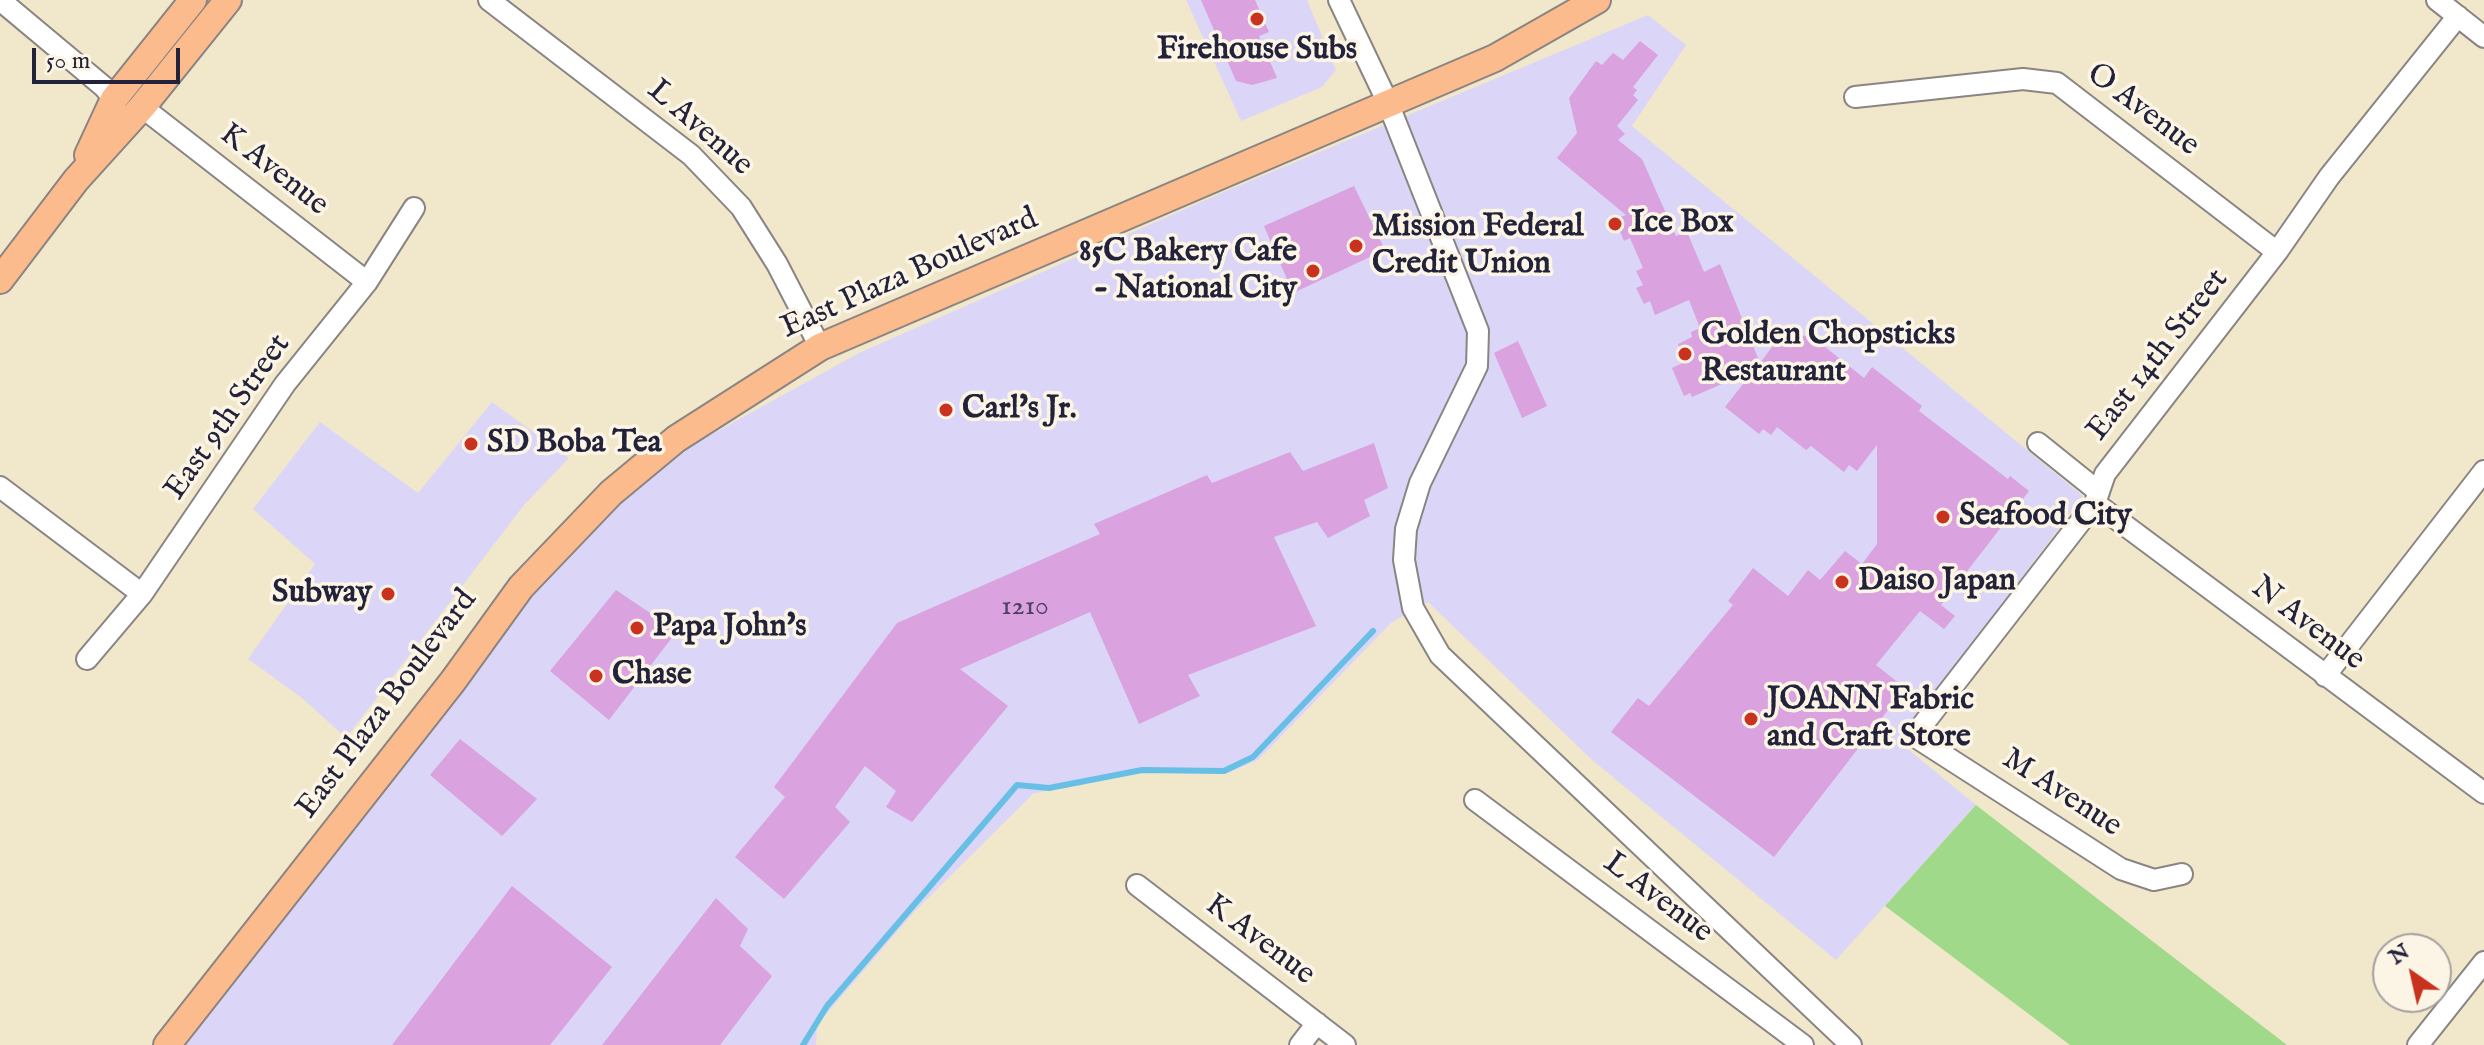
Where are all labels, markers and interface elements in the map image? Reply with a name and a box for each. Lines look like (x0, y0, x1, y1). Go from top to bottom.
marker: Firehouse Subs (1248, 10, 1266, 28)
scale bar (36, 32, 184, 82)
place label: Firehouse Subs (1157, 32, 1357, 70)
text: 50 m (46, 46, 90, 77)
street label: O Avenue (2078, 56, 2206, 166)
street label: L Avenue (638, 73, 760, 185)
street label: K Avenue (211, 116, 335, 226)
street label: East Plaza Boulevard (776, 201, 1044, 349)
place label: Ice Box (1631, 205, 1734, 243)
place label: Mission Federal Credit Union (1372, 209, 1584, 284)
marker: Ice Box (1606, 215, 1624, 233)
place label: 85C Bakery Cafe - National City (1079, 234, 1297, 309)
marker: Mission Federal Credit Union (1347, 237, 1365, 255)
marker: 85C Bakery Cafe - National City (1304, 262, 1322, 280)
street label: East 14th Street (2080, 262, 2238, 450)
place label: Golden Chopsticks Restaurant (1701, 317, 1955, 392)
street label: East 9th Street (158, 328, 300, 508)
marker: Golden Chopsticks Restaurant (1676, 345, 1694, 363)
place label: Carl's Jr. (962, 391, 1077, 429)
marker: Carl's Jr. (937, 401, 955, 419)
place label: SD Boba Tea (487, 425, 661, 463)
marker: SD Boba Tea (462, 435, 480, 453)
place label: Seafood City (1959, 498, 2132, 536)
marker: Seafood City (1934, 508, 1952, 526)
place label: Daiso Japan (1858, 563, 2016, 601)
street label: N Avenue (2243, 570, 2371, 680)
marker: Daiso Japan (1833, 573, 1851, 591)
place label: Subway (272, 575, 372, 613)
street label: East Plaza Boulevard (289, 583, 487, 827)
marker: Subway (379, 585, 397, 603)
house number: 1210 (1001, 591, 1049, 625)
place label: Papa John's (653, 609, 806, 647)
marker: Papa John's (628, 619, 646, 637)
place label: Chase (612, 657, 692, 695)
marker: Chase (587, 667, 605, 685)
place label: JOANN Fabric and Craft Store (1767, 682, 1974, 757)
marker: JOANN Fabric and Craft Store (1742, 710, 1760, 728)
street label: M Avenue (1994, 741, 2128, 847)
street label: L Avenue (1595, 845, 1719, 953)
street label: K Avenue (1196, 887, 1322, 995)
north arrow (2372, 933, 2452, 1013)
text: N (2384, 938, 2415, 972)

